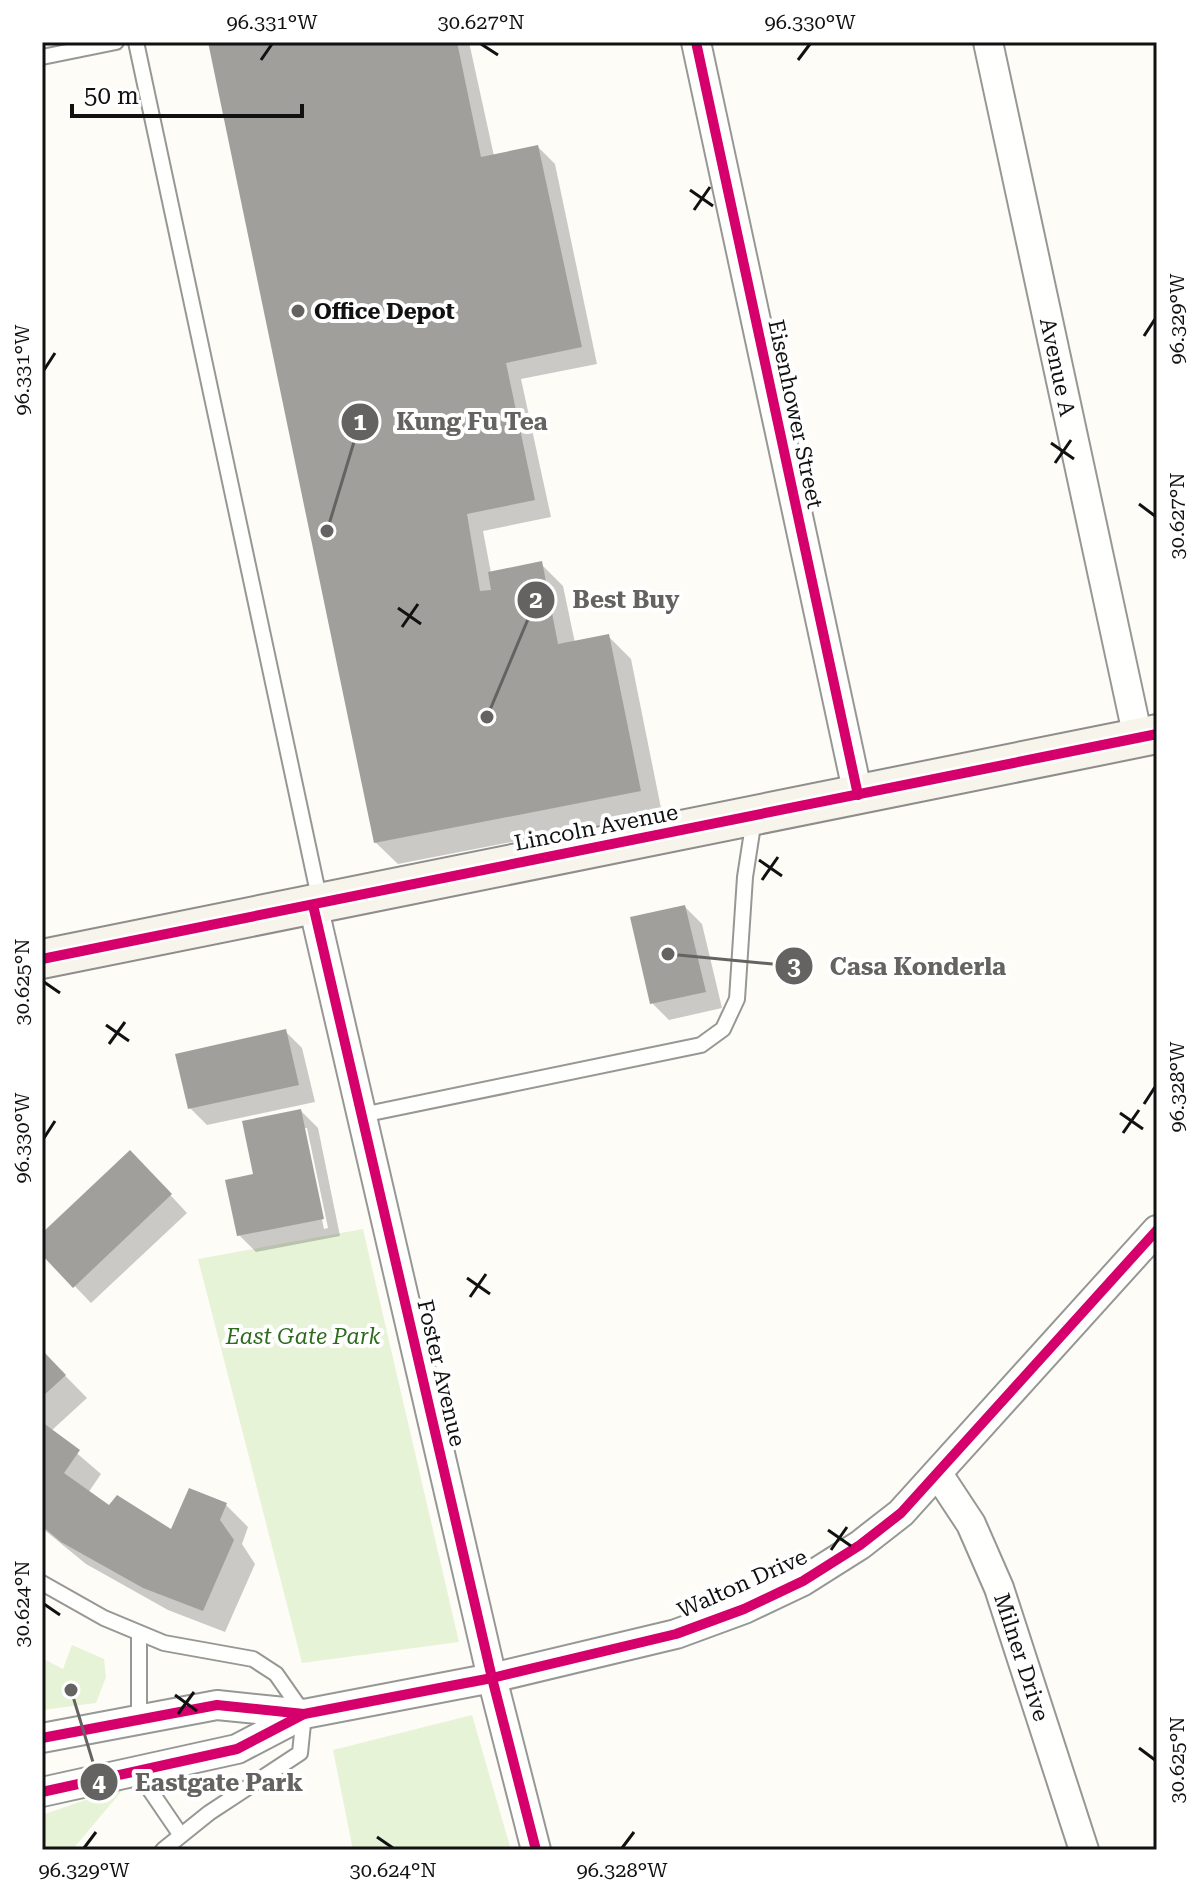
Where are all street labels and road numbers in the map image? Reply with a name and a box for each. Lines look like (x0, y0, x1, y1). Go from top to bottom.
street label: Avenue A (1035, 316, 1080, 419)
street label: Eisenhower Street (763, 317, 828, 511)
street label: Lincoln Avenue (512, 799, 680, 856)
street label: Foster Avenue (412, 1297, 471, 1449)
street label: Walton Drive (674, 1544, 811, 1623)
street label: Milner Drive (989, 1590, 1054, 1724)

